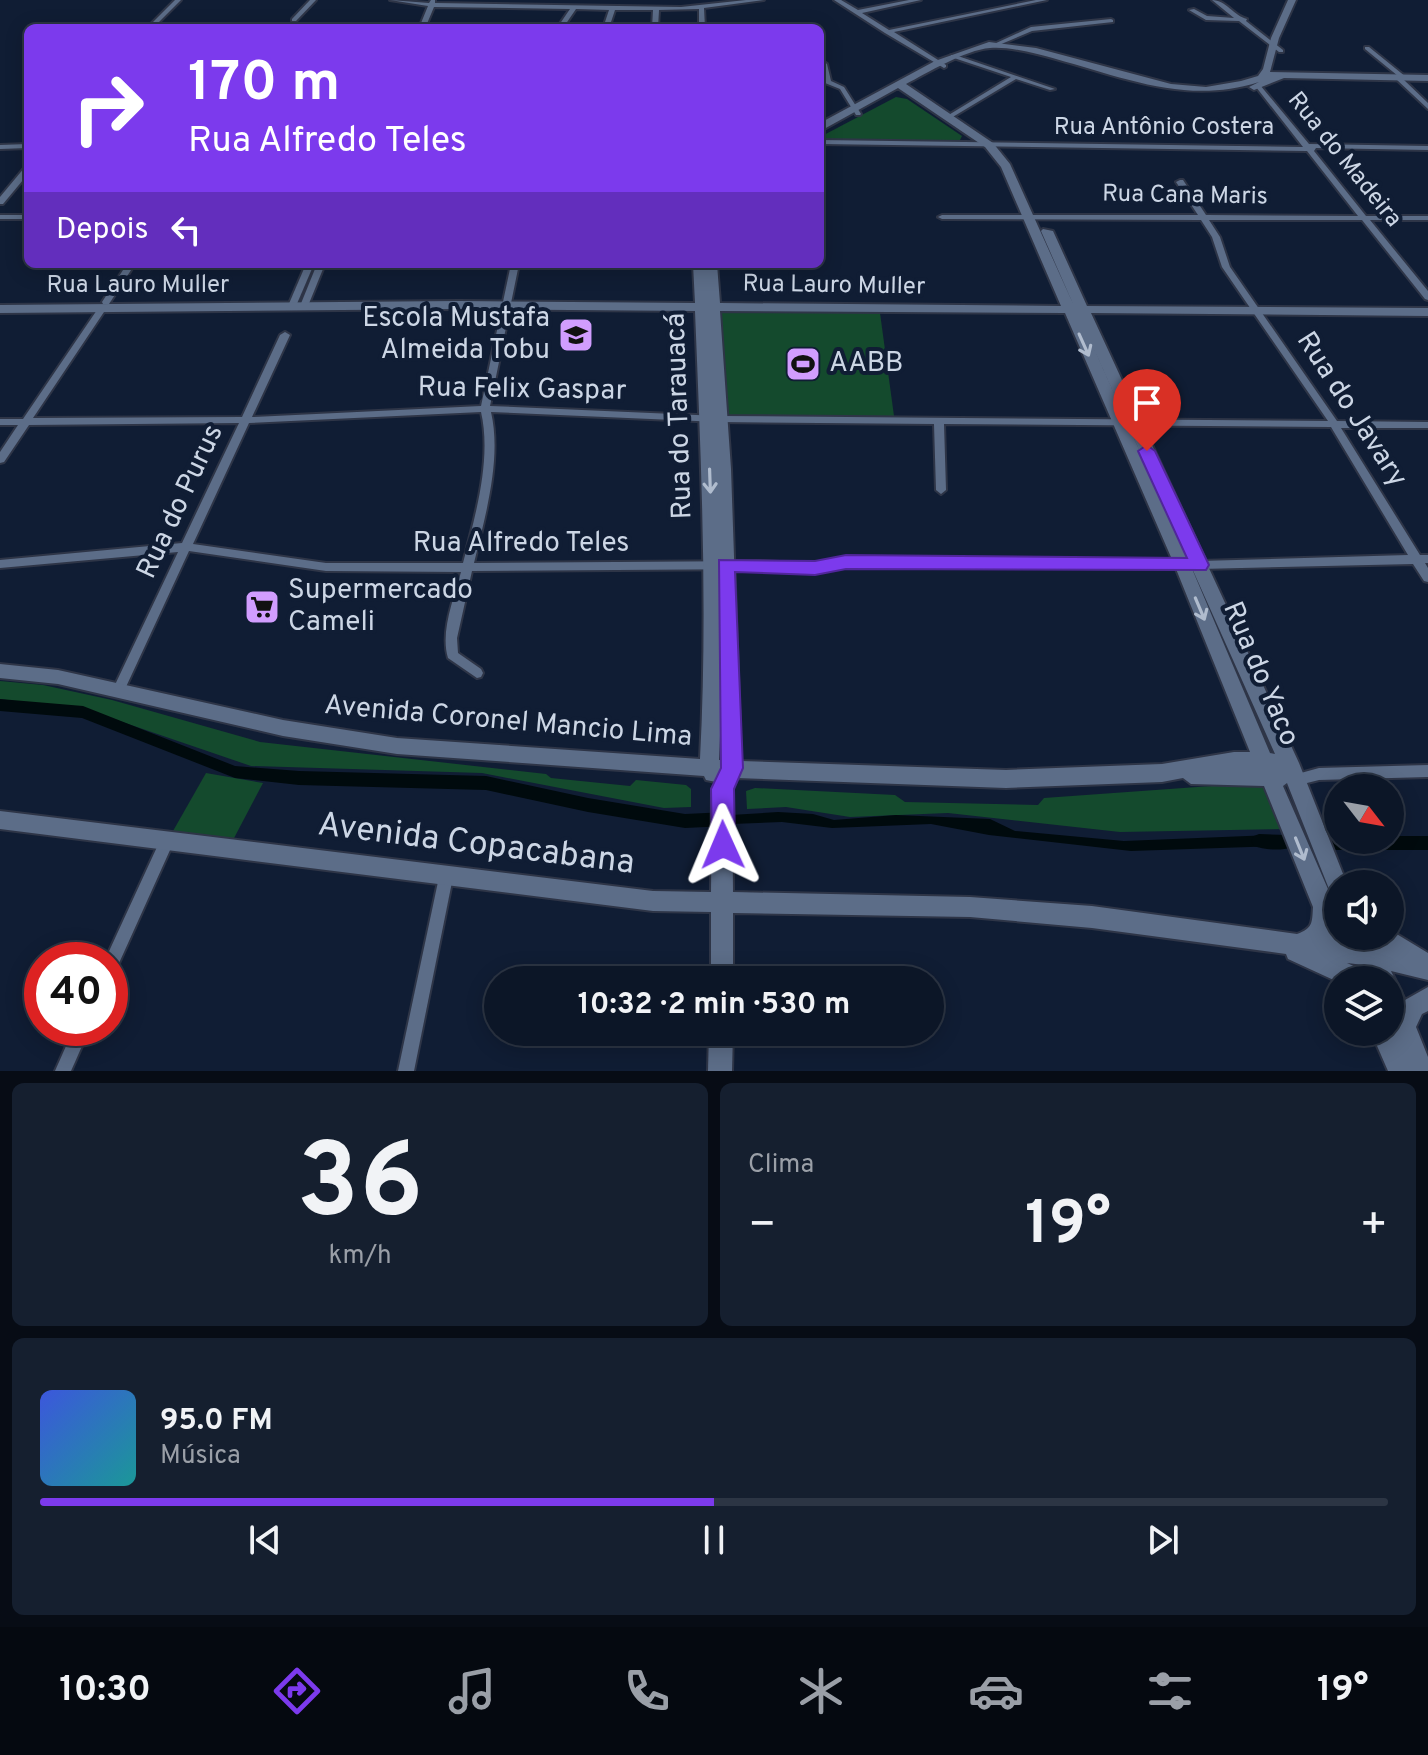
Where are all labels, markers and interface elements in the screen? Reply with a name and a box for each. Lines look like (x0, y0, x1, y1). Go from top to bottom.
text: 170 m (188, 50, 340, 120)
icon: right (56, 56, 160, 160)
street label: Rua do Madeira (1280, 86, 1408, 234)
street label: Rua Antônio Costera (1054, 113, 1274, 143)
text: Rua Alfredo Teles (188, 119, 467, 165)
street label: Rua Cana Maris (1102, 180, 1268, 212)
icon: left (164, 208, 208, 252)
text: Depois (56, 212, 148, 249)
street label: Rua Lauro Muller (742, 269, 926, 303)
street label: Rua Lauro Muller (47, 271, 229, 301)
place label: Escola Mustafa Almeida Tobu (362, 301, 550, 369)
street label: Rua do Tarauacá (658, 312, 702, 520)
school or university icon: Escola Mustafa Almeida Tobu (557, 316, 595, 354)
street label: Rua do Javary (1287, 325, 1415, 495)
one-way arrow (1077, 332, 1092, 357)
sports icon: AABB (784, 345, 822, 383)
place label: AABB (829, 346, 903, 382)
pin (1113, 369, 1181, 451)
street label: Rua Felix Gaspar (417, 370, 627, 410)
icon: arrive (1125, 381, 1169, 425)
street label: Rua do Purus (130, 419, 232, 585)
one-way arrow (702, 467, 717, 494)
street label: Rua Alfredo Teles (413, 526, 629, 562)
place label: Supermercado Cameli (288, 573, 473, 641)
supermarket icon: Supermercado Cameli (243, 588, 281, 626)
one-way arrow (1194, 596, 1209, 620)
street label: Rua do Yaco (1213, 596, 1307, 752)
street label: Avenida Coronel Mancio Lima (323, 688, 693, 756)
north arrow (1324, 774, 1404, 854)
map controls (1324, 774, 1404, 1046)
position arrow (681, 803, 765, 887)
street label: Avenida Copacabana (315, 804, 637, 886)
one-way arrow (1294, 836, 1308, 860)
button: sound (1324, 870, 1404, 950)
speed limit sign: 40 (24, 942, 128, 1046)
button: layers (1324, 966, 1404, 1046)
text: 10:32 · 2 min · 530 m (578, 987, 850, 1024)
text: 36 (297, 1122, 423, 1254)
text: Clima (748, 1149, 814, 1182)
text: 19° (1025, 1189, 1111, 1265)
text: − (748, 1199, 776, 1255)
text: + (1360, 1199, 1388, 1255)
text: km/h (328, 1240, 392, 1273)
text: 95.0 FM (160, 1403, 273, 1440)
text: Música (160, 1440, 241, 1473)
icon: previous (243, 1518, 287, 1562)
icon: pause (692, 1518, 736, 1562)
icon: next (1141, 1518, 1185, 1562)
icon: directions (269, 1663, 325, 1719)
icon: music (444, 1663, 500, 1719)
icon: phone (619, 1663, 675, 1719)
icon: climate (793, 1663, 849, 1719)
icon: car (968, 1663, 1024, 1719)
icon: filters (1142, 1663, 1198, 1719)
text: 10:30 (59, 1668, 151, 1714)
text: 19° (1317, 1668, 1369, 1714)

